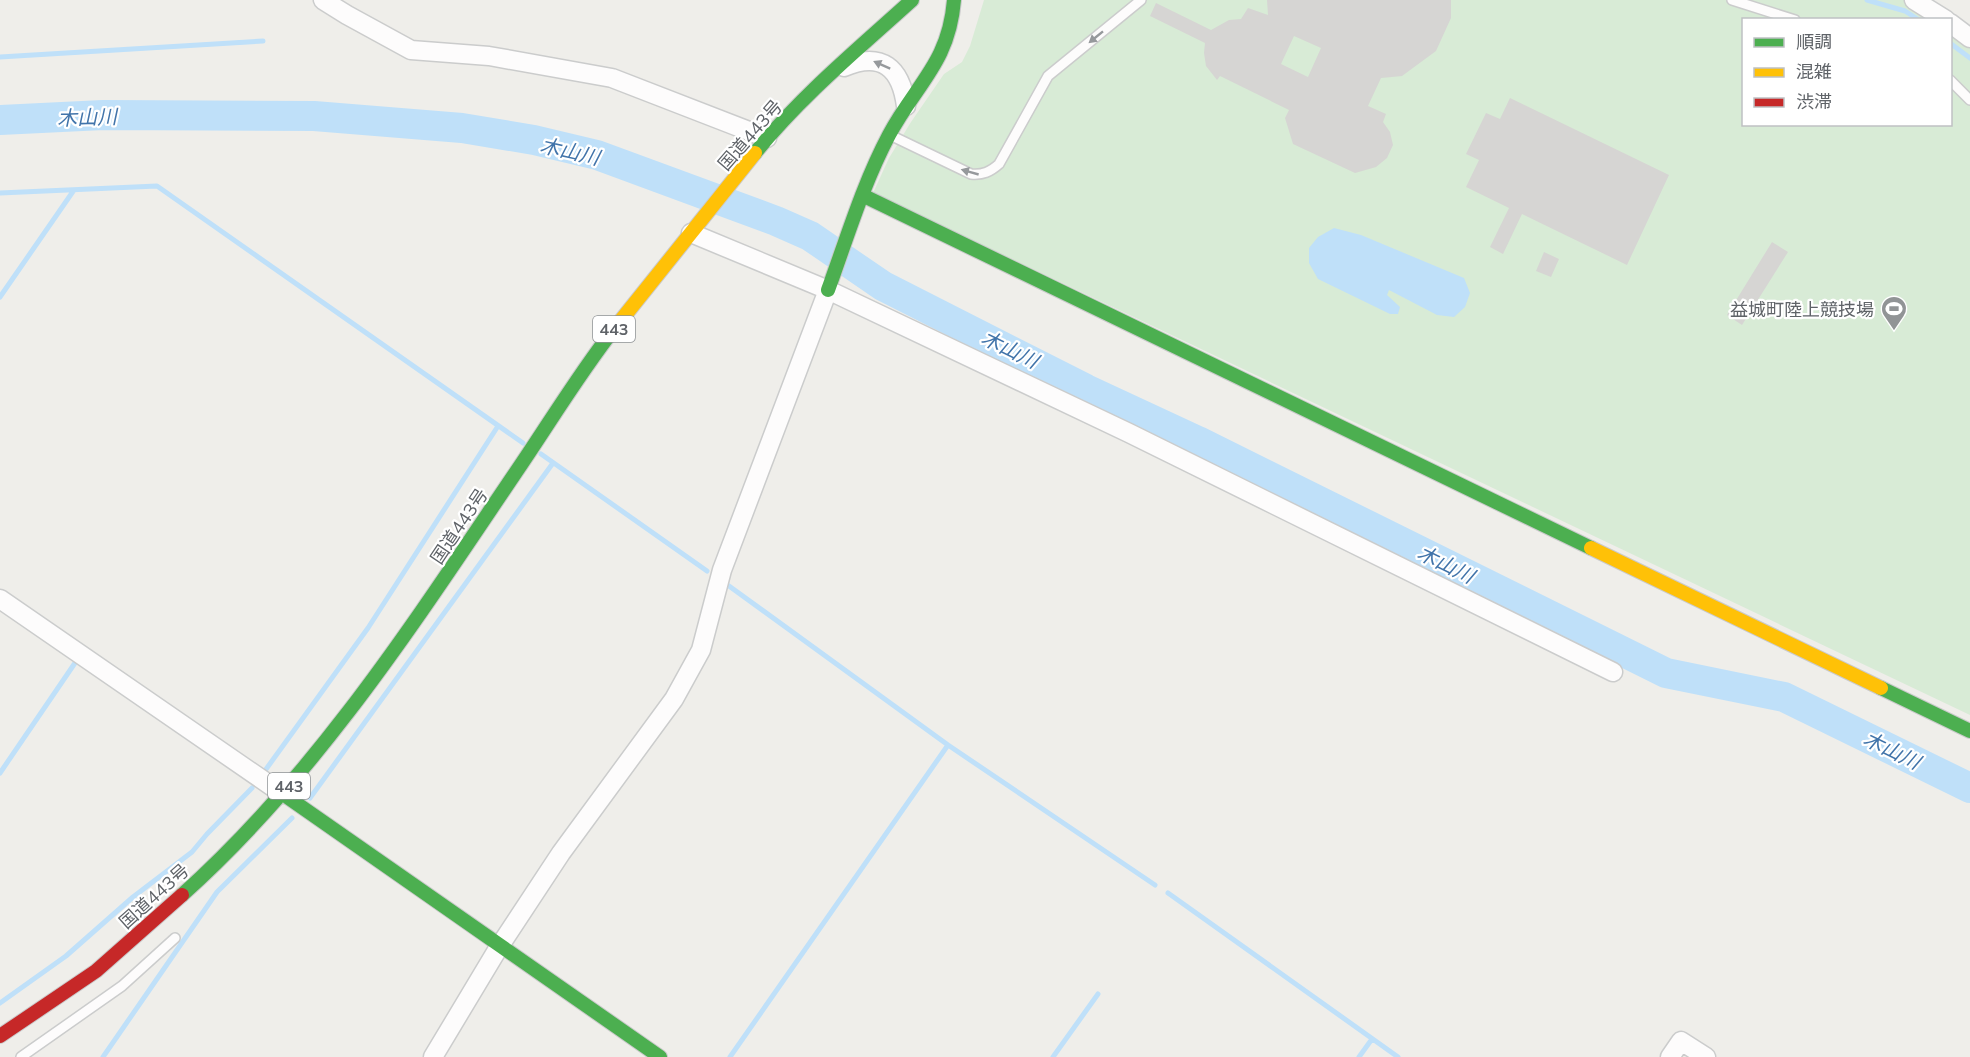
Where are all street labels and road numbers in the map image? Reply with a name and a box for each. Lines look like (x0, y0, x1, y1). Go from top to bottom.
street label: 国道443号 (713, 95, 787, 175)
road number: 443 (593, 316, 635, 342)
street label: 国道443号 (425, 484, 493, 568)
road number: 443 (268, 773, 310, 799)
street label: 国道443号 (114, 859, 194, 933)

